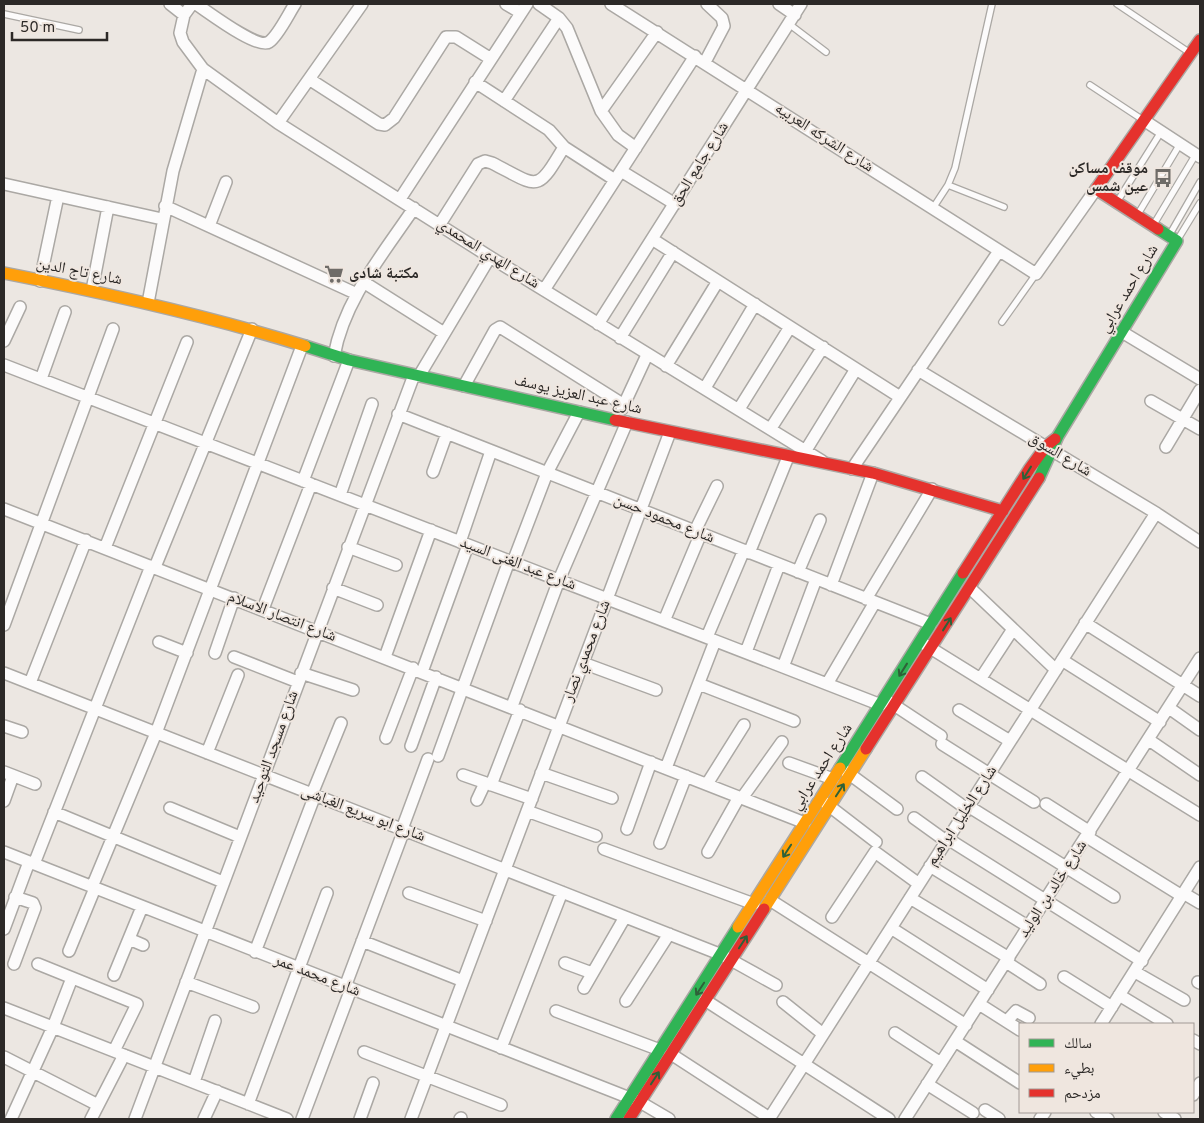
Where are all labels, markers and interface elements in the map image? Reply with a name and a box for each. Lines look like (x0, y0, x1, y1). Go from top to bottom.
scale bar (12, 10, 108, 42)
text: 50 m (20, 19, 55, 38)
street label: شارع الشركه العربيه (771, 99, 877, 177)
street label: شارع جامع الحق (666, 118, 734, 210)
place label: موقف مساكن عين شمس (1068, 159, 1148, 197)
bus stop icon: موقف مساكن عين شمس (1152, 167, 1174, 189)
street label: شارع الهدي المحمدي (432, 214, 543, 294)
street label: شارع احمد عرابي (1095, 241, 1164, 337)
street label: شارع تاج الدين (34, 254, 124, 290)
supermarket icon: مكتبة شادى (323, 263, 345, 285)
place label: مكتبة شادى (349, 264, 419, 284)
street label: شارع عبد العزيز يوسف (512, 371, 644, 419)
street label: شارع السوق (1025, 428, 1095, 482)
one-way arrow (1021, 466, 1031, 480)
street label: شارع محمود حسن (611, 490, 717, 548)
street label: شارع عبد الغنى السيد (457, 533, 579, 595)
street label: شارع انتصار الاسلام (225, 587, 339, 647)
street label: شارع محمدي نصار (558, 597, 617, 706)
one-way arrow (942, 617, 953, 631)
one-way arrow (897, 663, 908, 677)
street label: شارع مسجد التوحيد (244, 688, 304, 806)
street label: شارع احمد عرابي (786, 720, 858, 815)
street label: شارع الخليل ابراهيم (922, 762, 1002, 870)
street label: شارع ابو سريع الغباشى (298, 781, 428, 847)
one-way arrow (835, 783, 846, 797)
street label: شارع خالد بن الوليد (1014, 837, 1092, 941)
one-way arrow (782, 844, 792, 858)
one-way arrow (739, 935, 749, 949)
street label: شارع محمد عمر (270, 950, 363, 1002)
one-way arrow (695, 981, 705, 995)
legend (1019, 1023, 1194, 1113)
text: سالك (1064, 1035, 1092, 1054)
text: بطيء (1064, 1060, 1094, 1080)
one-way arrow (650, 1072, 660, 1086)
text: مزدحم (1064, 1085, 1101, 1104)

